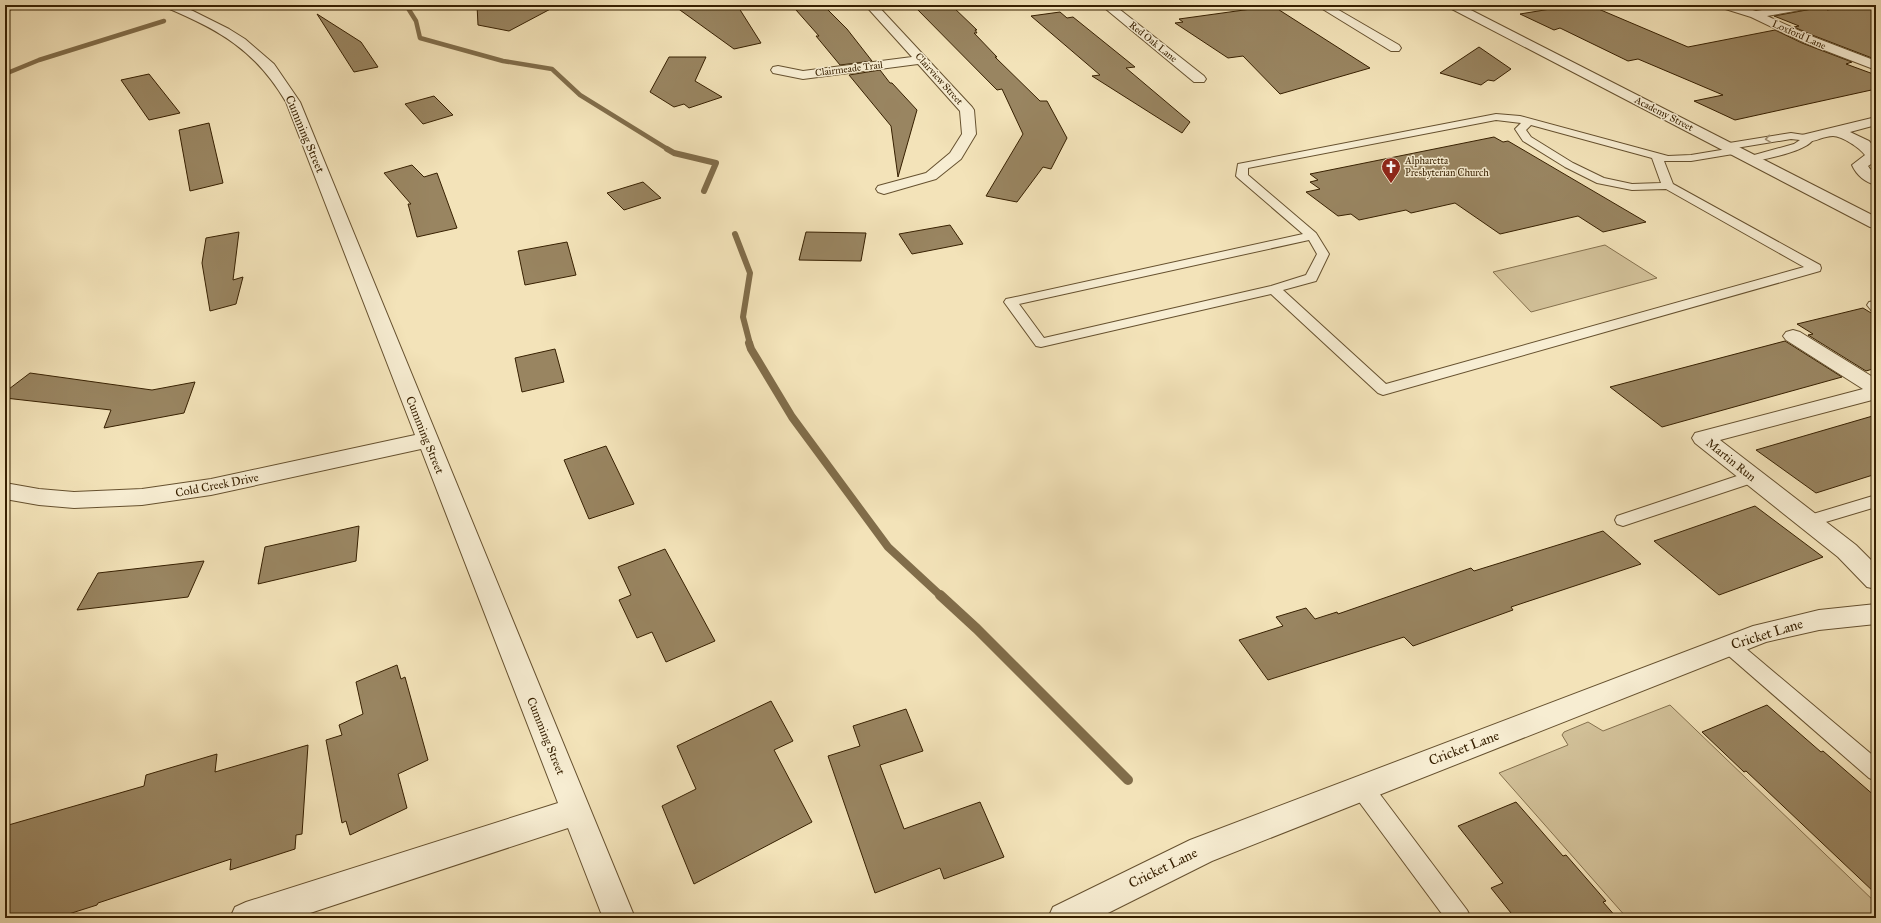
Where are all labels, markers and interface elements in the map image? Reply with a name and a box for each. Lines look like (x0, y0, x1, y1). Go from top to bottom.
street label: Loxford Lane (1770, 18, 1828, 52)
street label: Red Oak Lane (1127, 19, 1179, 65)
street label: Clairview Street (913, 51, 966, 108)
street label: Clairmeade Trail (814, 59, 884, 79)
street label: Cumming Street (282, 93, 328, 176)
street label: Academy Street (1632, 94, 1696, 134)
one-way arrow (1765, 134, 1771, 143)
place label: Alpharetta Presbyterian Church (1404, 155, 1489, 179)
church icon: Alpharetta Presbyterian Church (1380, 156, 1402, 184)
street label: Cumming Street (402, 394, 447, 477)
street label: Martin Run (1703, 436, 1759, 485)
street label: Cold Creek Drive (174, 470, 260, 500)
street label: Cricket Lane (1729, 615, 1805, 653)
street label: Cumming Street (523, 695, 568, 778)
street label: Cricket Lane (1426, 727, 1502, 769)
street label: Cricket Lane (1126, 844, 1200, 892)

